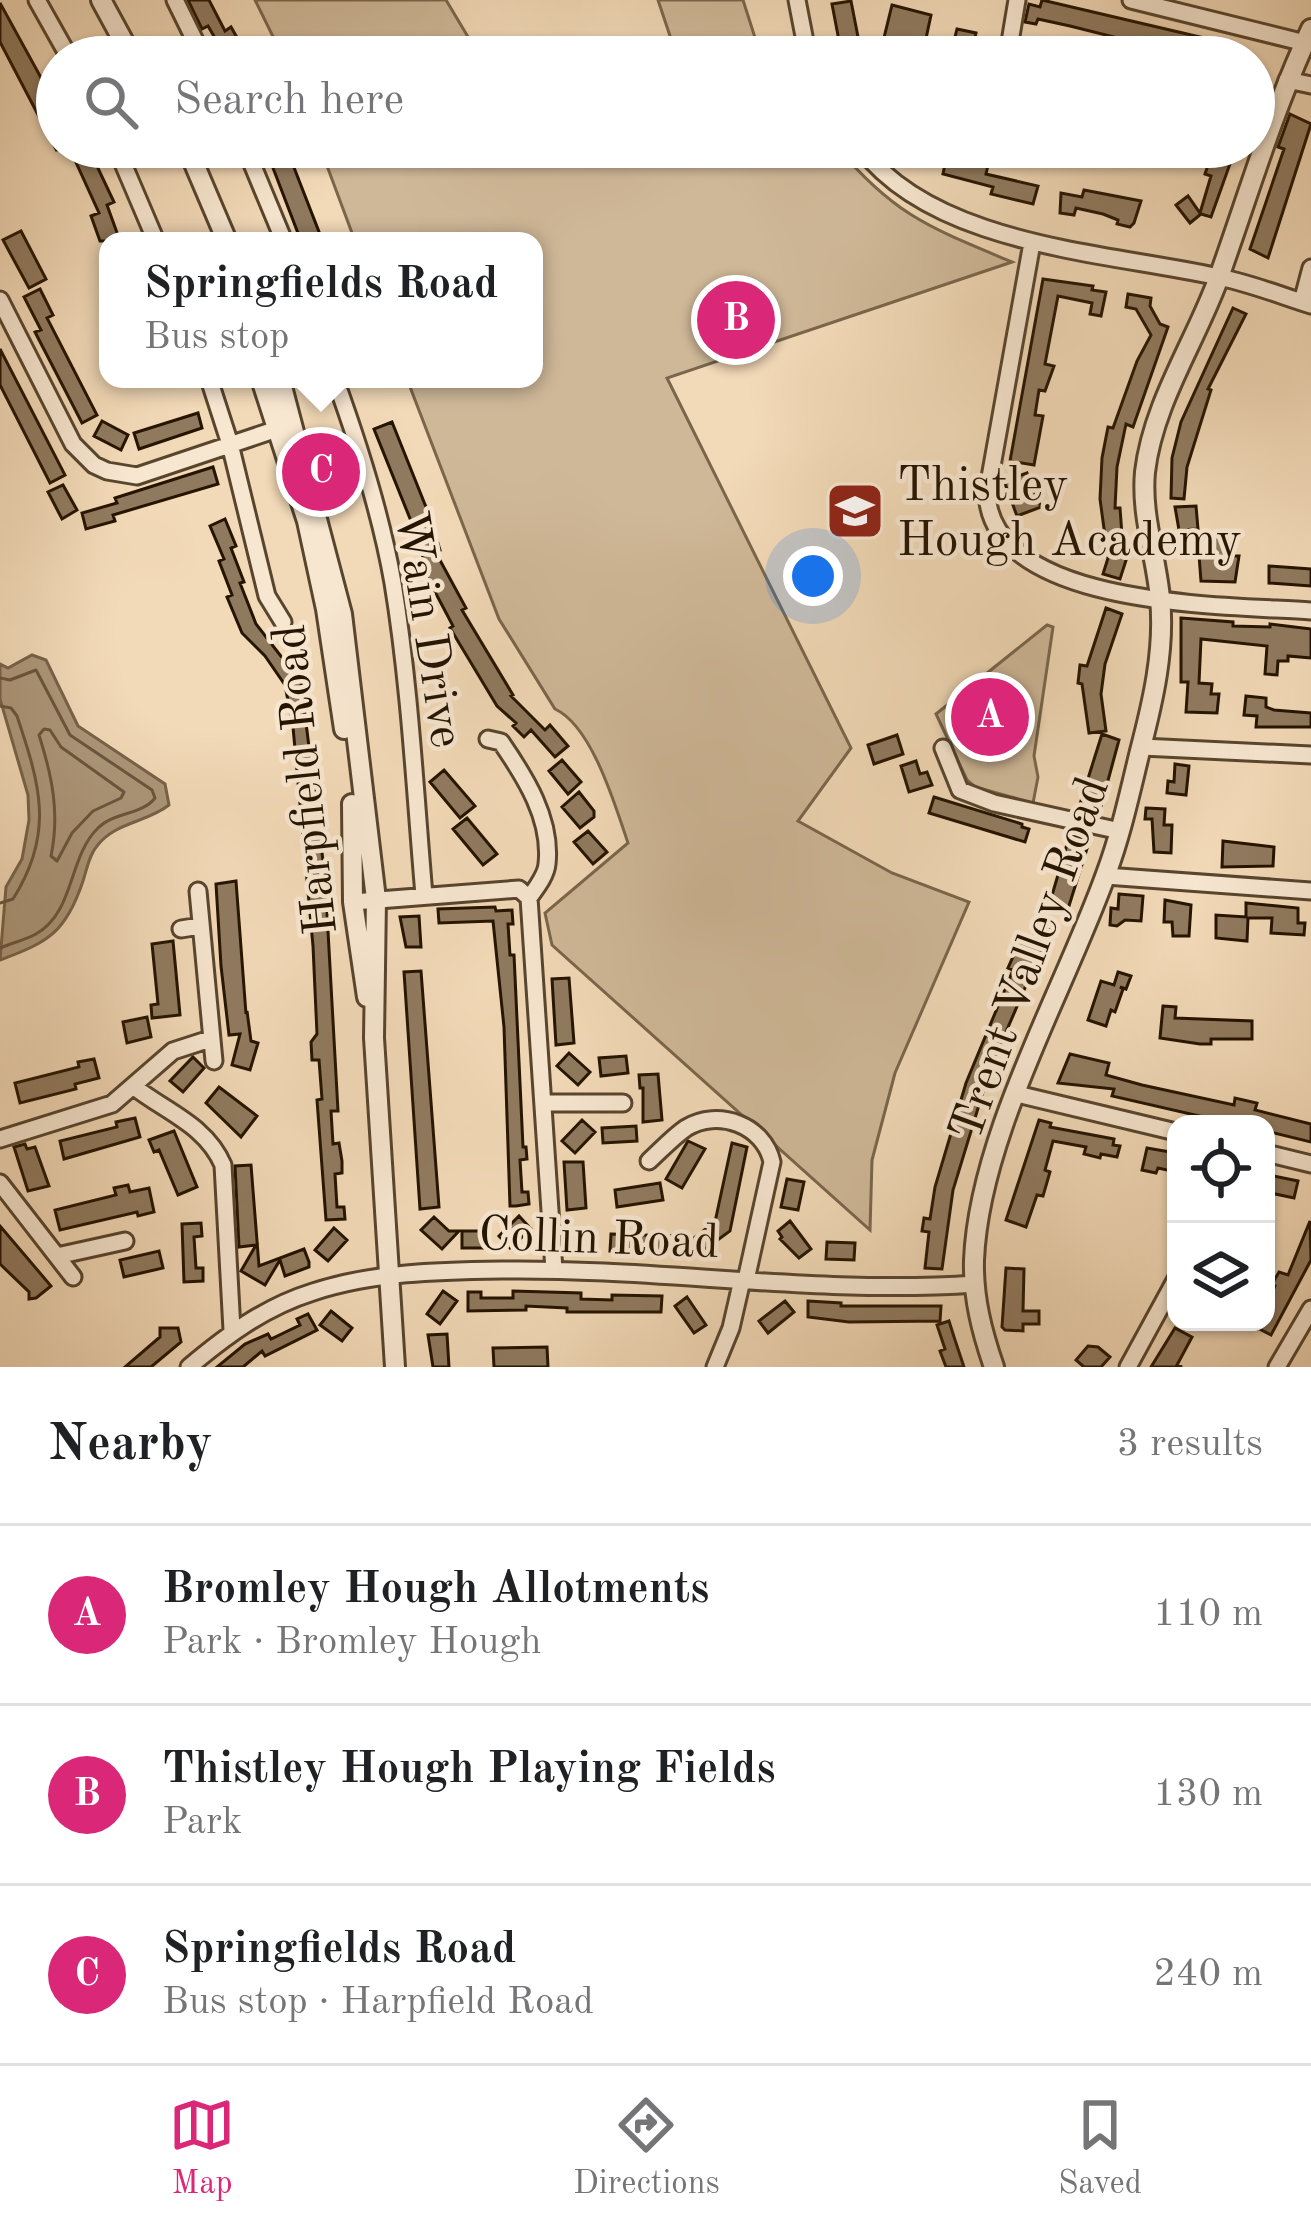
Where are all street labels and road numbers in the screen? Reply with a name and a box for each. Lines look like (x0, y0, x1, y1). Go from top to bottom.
street label: Wain Drive (385, 508, 469, 751)
street label: Harpfield Road (267, 622, 347, 937)
street label: Trent Valley Road (943, 771, 1119, 1148)
street label: Collin Road (478, 1212, 720, 1268)

